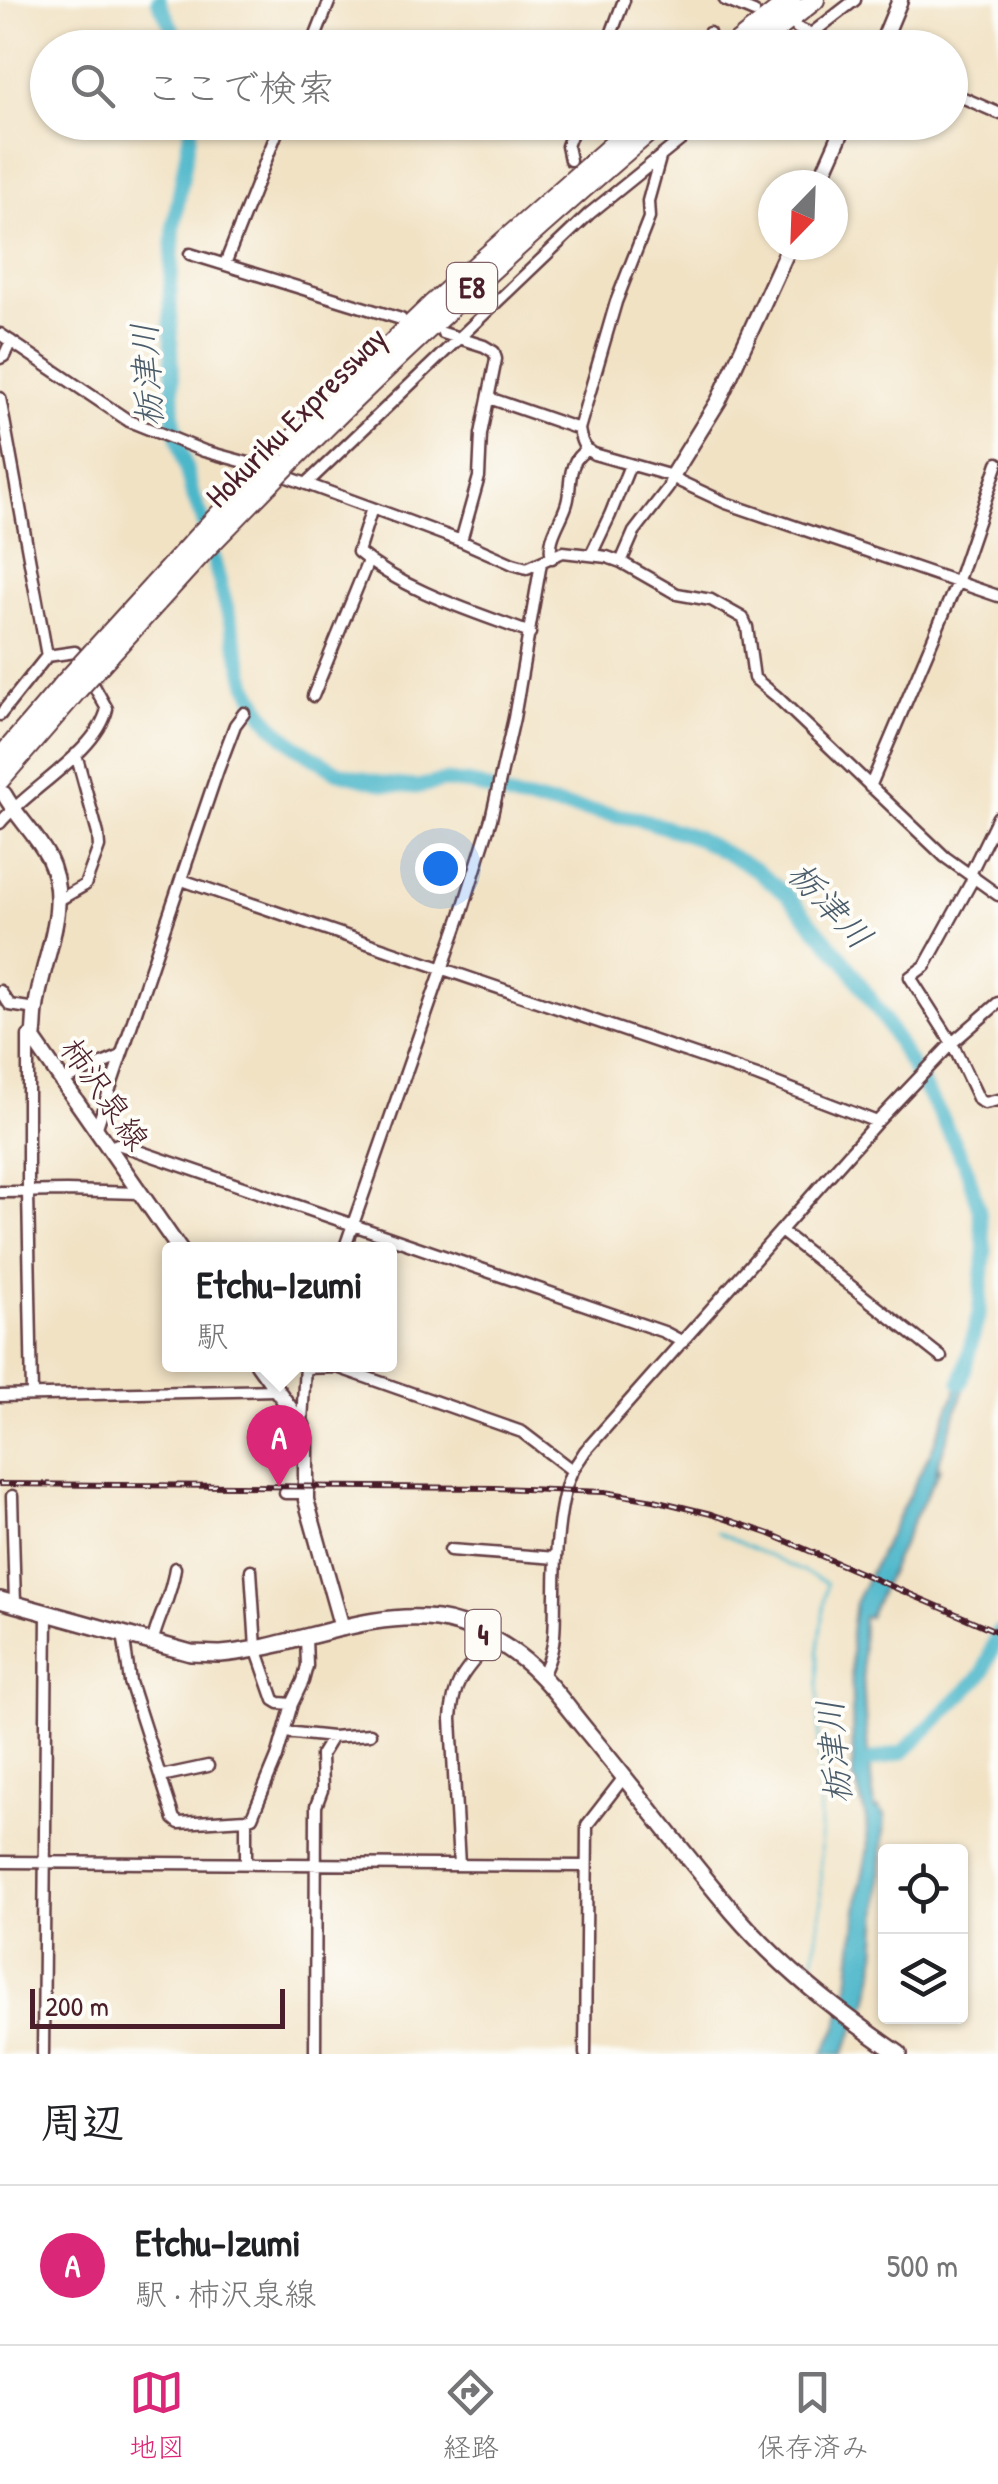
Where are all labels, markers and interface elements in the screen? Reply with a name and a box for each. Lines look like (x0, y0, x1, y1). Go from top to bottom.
search box (30, 30, 968, 140)
icon: search (65, 58, 120, 113)
text: ここで検索 (145, 61, 335, 113)
north arrow (758, 170, 848, 260)
road number: E8 (447, 263, 497, 313)
street label: Hokuriku Expressway (196, 317, 396, 517)
water label: 栃津川 (120, 321, 173, 429)
your location (415, 843, 466, 894)
water label: 栃津川 (777, 850, 883, 959)
street label: 柿沢泉線 (51, 1029, 160, 1158)
popup (162, 1242, 397, 1372)
text: Etchu-Izumi (197, 1258, 362, 1310)
text: 駅 (197, 1314, 229, 1357)
pin: A (246, 1404, 312, 1487)
road number: 4 (466, 1610, 500, 1660)
water label: 栃津川 (806, 1698, 861, 1806)
map controls (878, 1844, 968, 2024)
button: locate (878, 1844, 968, 1934)
button: layers (878, 1934, 968, 2024)
scale bar (30, 1984, 285, 2028)
text: 200 m (45, 1987, 109, 2025)
text: 周辺 (40, 2093, 124, 2150)
text: Etchu-Izumi (135, 2216, 301, 2268)
text: A (65, 2244, 80, 2287)
text: 500 m (887, 2244, 958, 2287)
text: 駅 · 柿沢泉線 (135, 2272, 316, 2315)
tab: 地図 (129, 2365, 185, 2466)
tab: 経路 (443, 2365, 499, 2466)
tab: 保存済み (757, 2365, 869, 2466)

